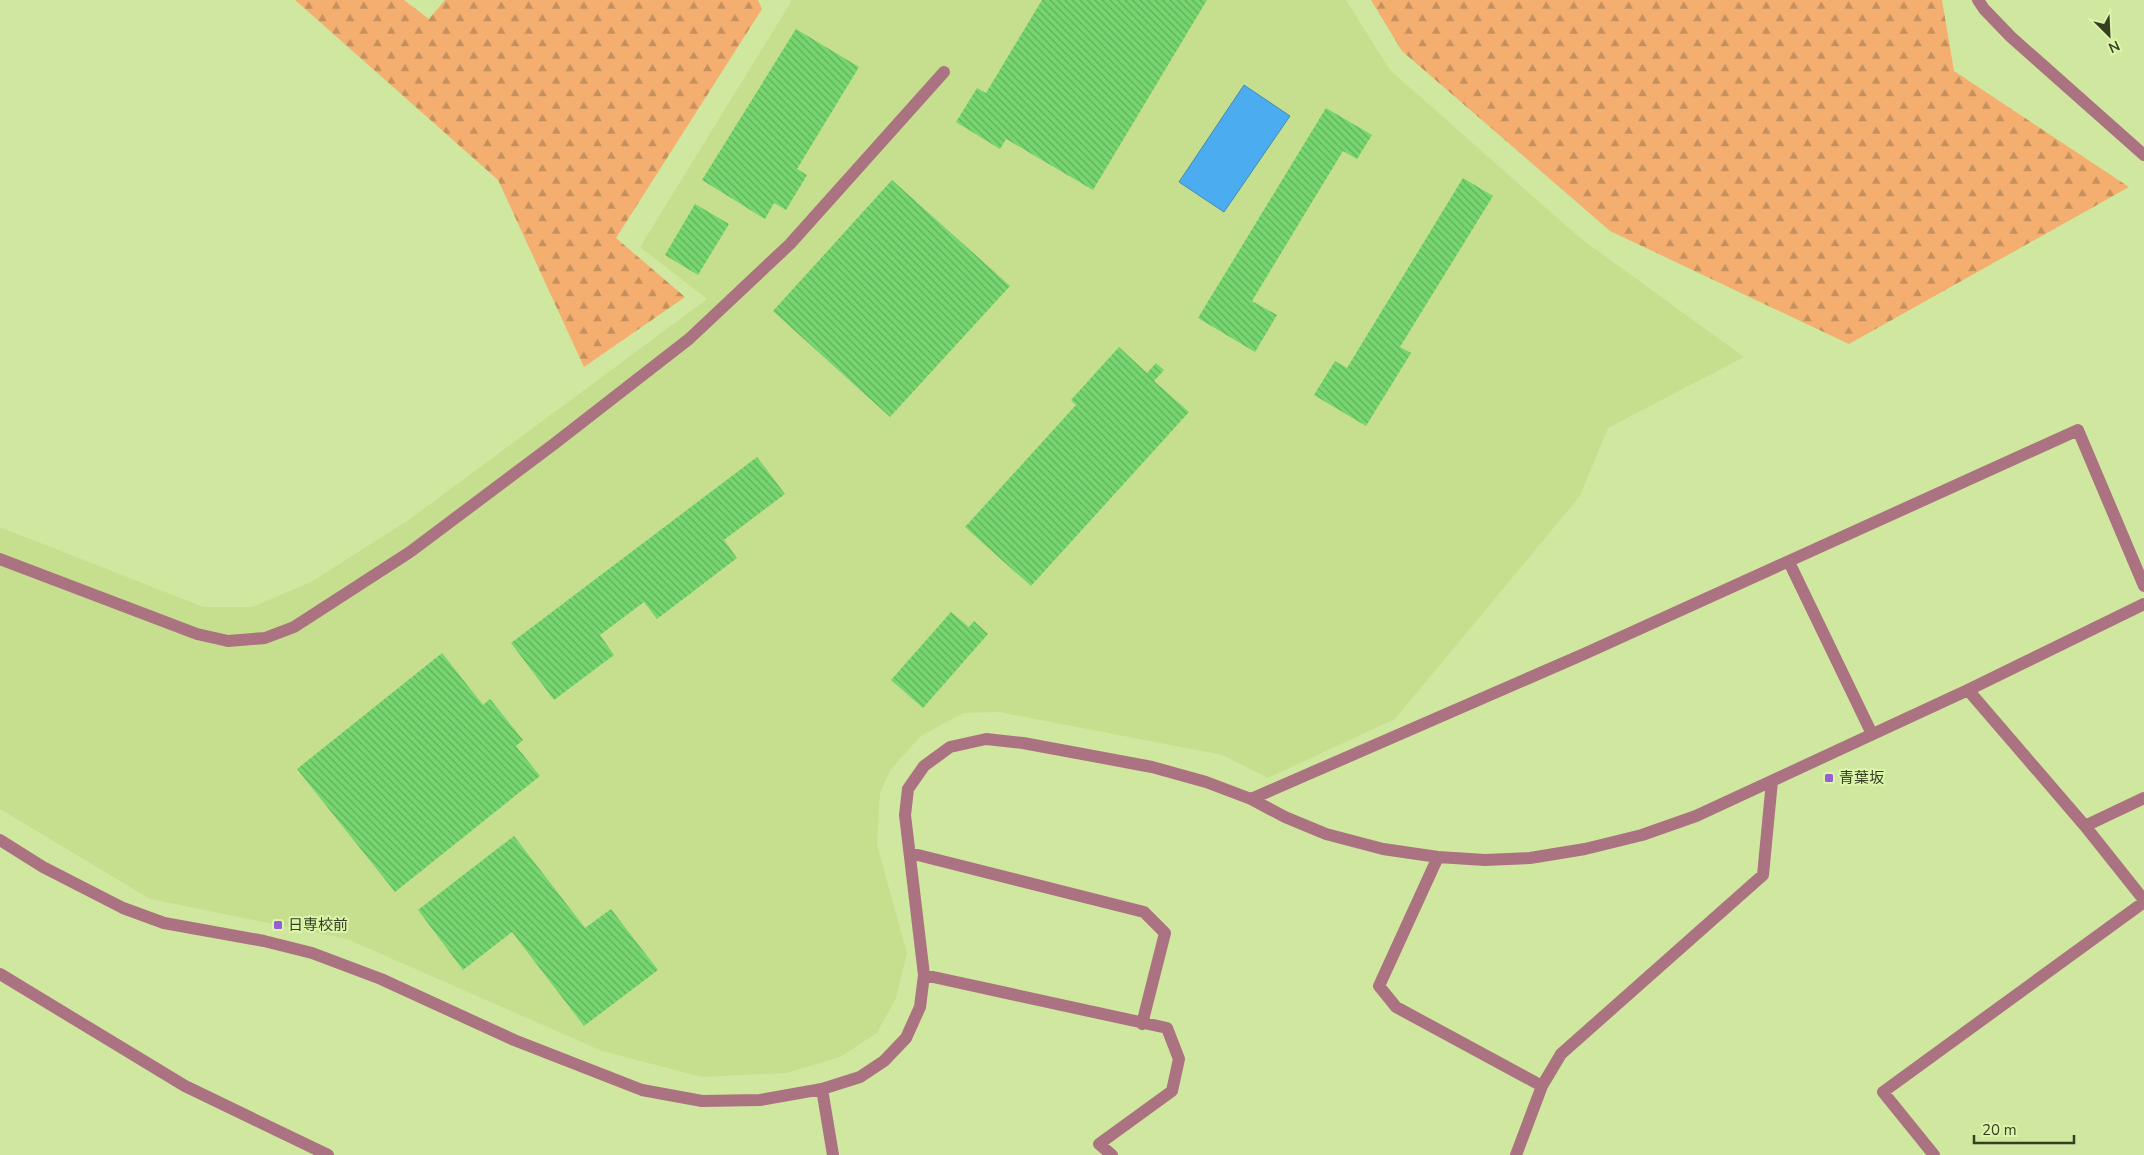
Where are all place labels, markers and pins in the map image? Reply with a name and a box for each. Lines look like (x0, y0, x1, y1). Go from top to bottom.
place label: 青葉坂 (1839, 768, 1884, 788)
marker: 青葉坂 (1823, 772, 1835, 784)
place label: 日専校前 (288, 915, 348, 935)
marker: 日専校前 (272, 919, 284, 931)

